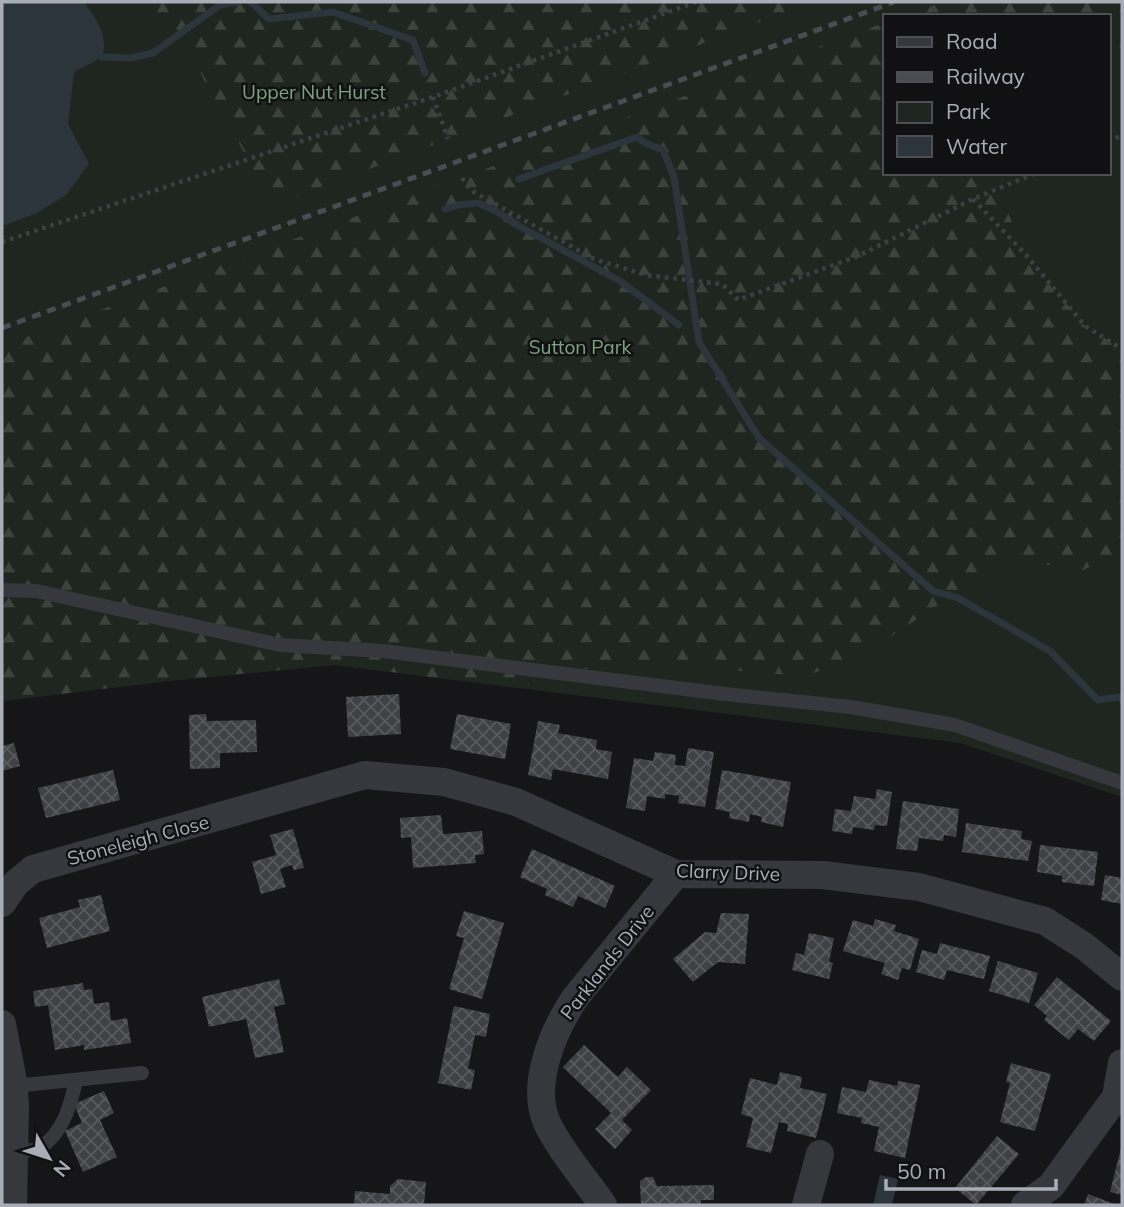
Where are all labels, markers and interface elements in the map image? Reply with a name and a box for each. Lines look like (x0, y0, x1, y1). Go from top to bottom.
legend (883, 14, 1110, 175)
text: Road (946, 28, 997, 54)
text: Railway (946, 63, 1025, 89)
park label: Upper Nut Hurst (242, 80, 386, 104)
text: Park (946, 98, 990, 124)
text: Water (946, 133, 1007, 159)
park label: Sutton Park (529, 335, 632, 359)
street label: Stoneleigh Close (65, 810, 211, 870)
street label: Clarry Drive (675, 858, 781, 886)
street label: Parklands Drive (555, 900, 659, 1024)
north arrow (14, 1123, 84, 1193)
scale bar (886, 1148, 1056, 1192)
text: N (48, 1156, 76, 1182)
text: 50 m (897, 1158, 946, 1184)

